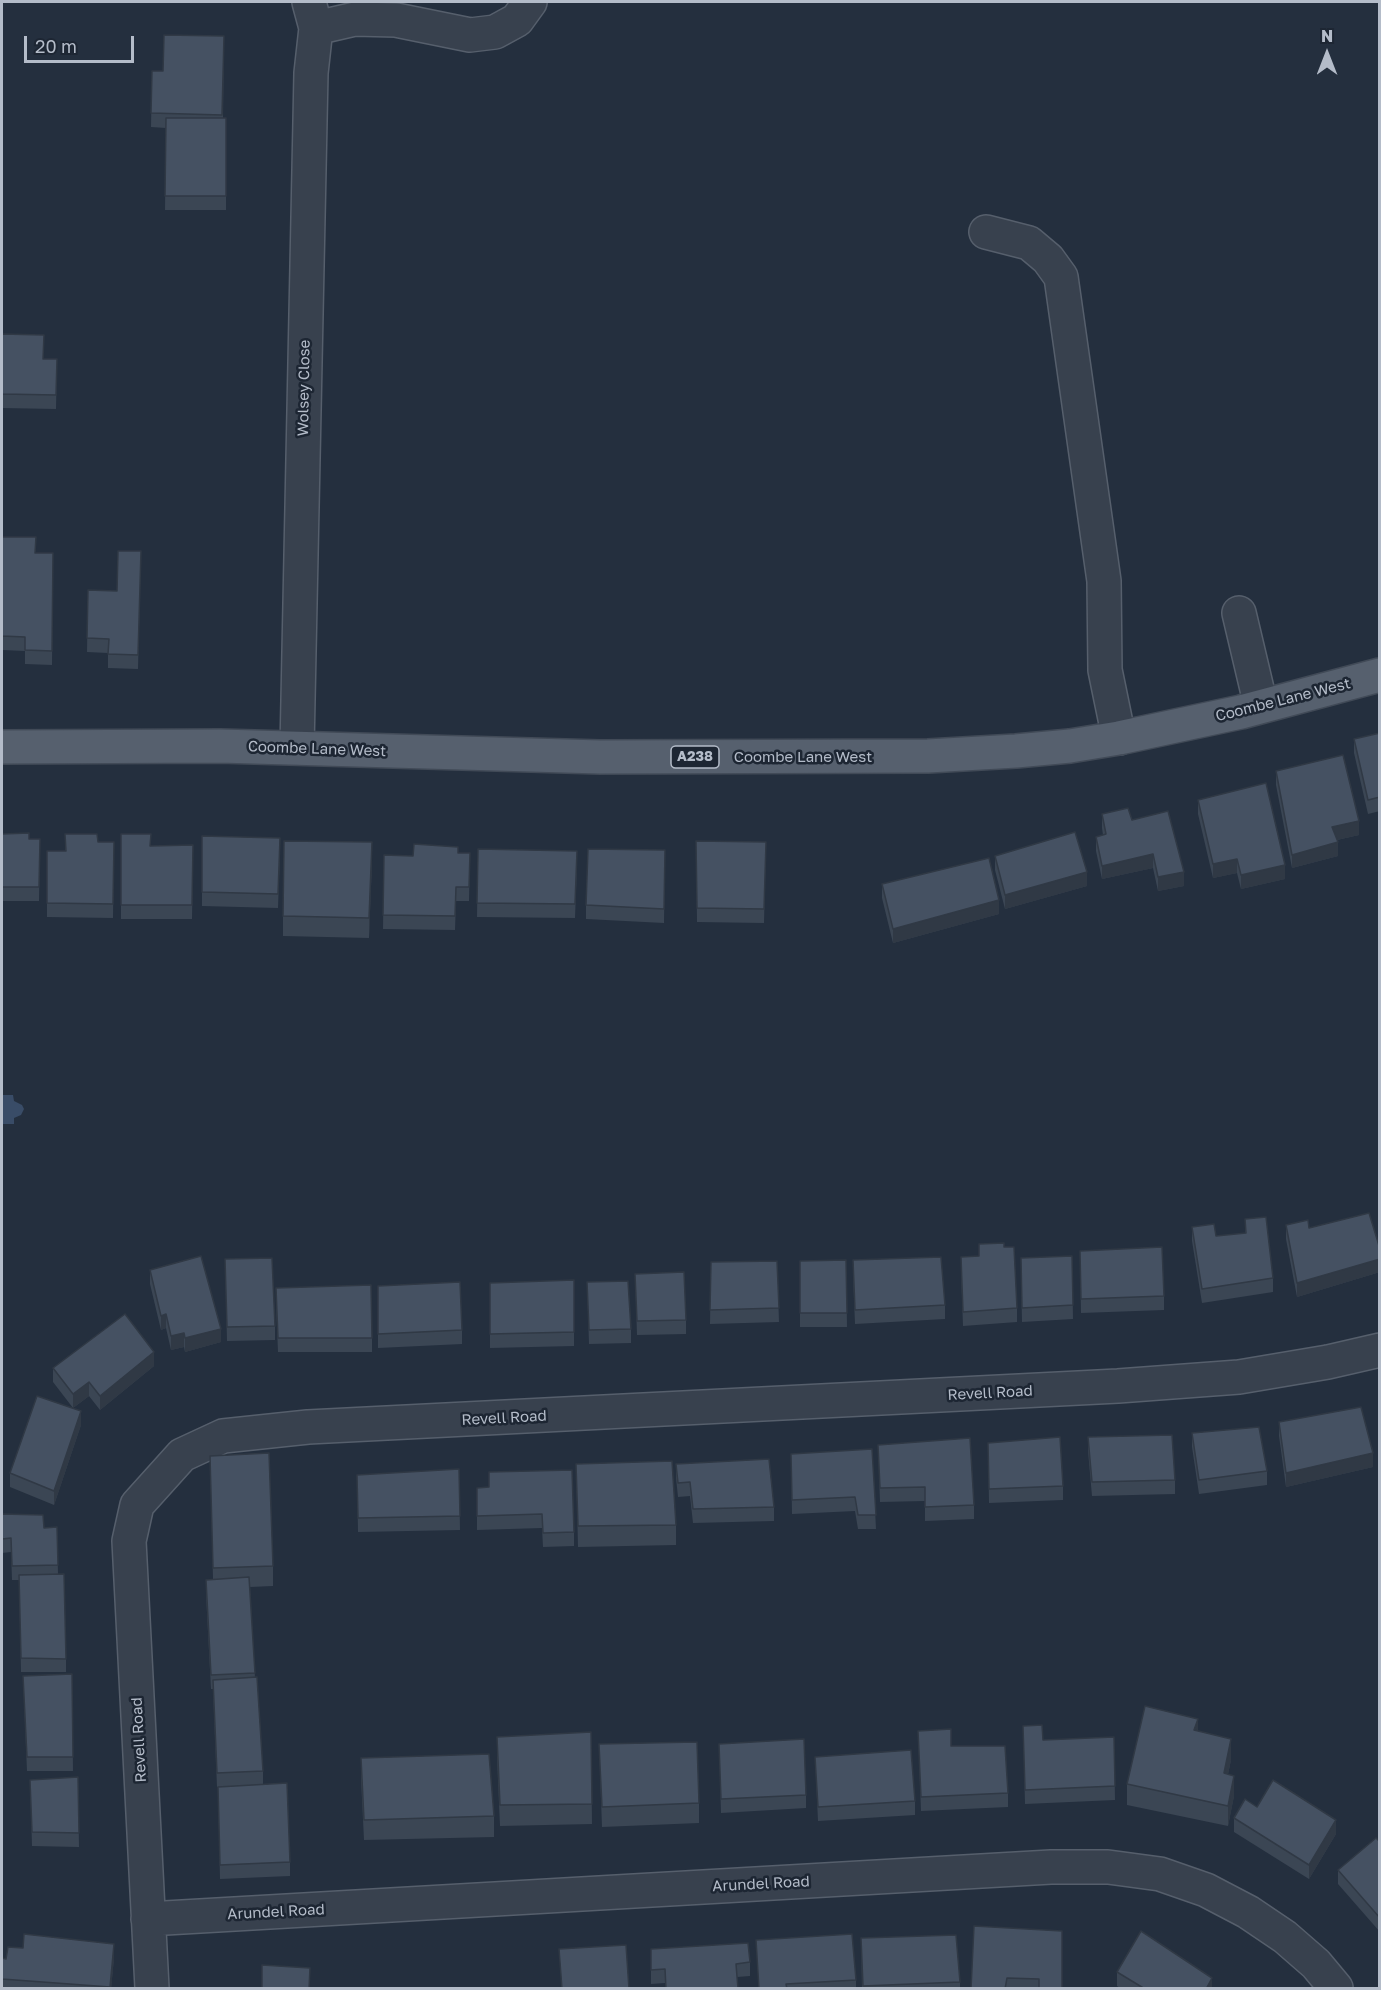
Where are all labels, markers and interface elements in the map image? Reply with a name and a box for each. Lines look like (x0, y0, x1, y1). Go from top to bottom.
scale bar (27, 24, 136, 62)
north arrow (1297, 24, 1357, 84)
text: N (1321, 26, 1333, 46)
text: 20 m (35, 35, 77, 57)
street label: Wolsey Close (294, 340, 314, 436)
street label: Coombe Lane West (1214, 675, 1352, 725)
street label: Coombe Lane West (248, 738, 386, 760)
road number: A238 (671, 746, 719, 768)
street label: Coombe Lane West (734, 748, 872, 766)
street label: Revell Road (947, 1382, 1033, 1404)
street label: Revell Road (461, 1407, 547, 1429)
street label: Revell Road (128, 1697, 150, 1783)
street label: Arundel Road (712, 1872, 810, 1896)
street label: Arundel Road (227, 1900, 325, 1924)

